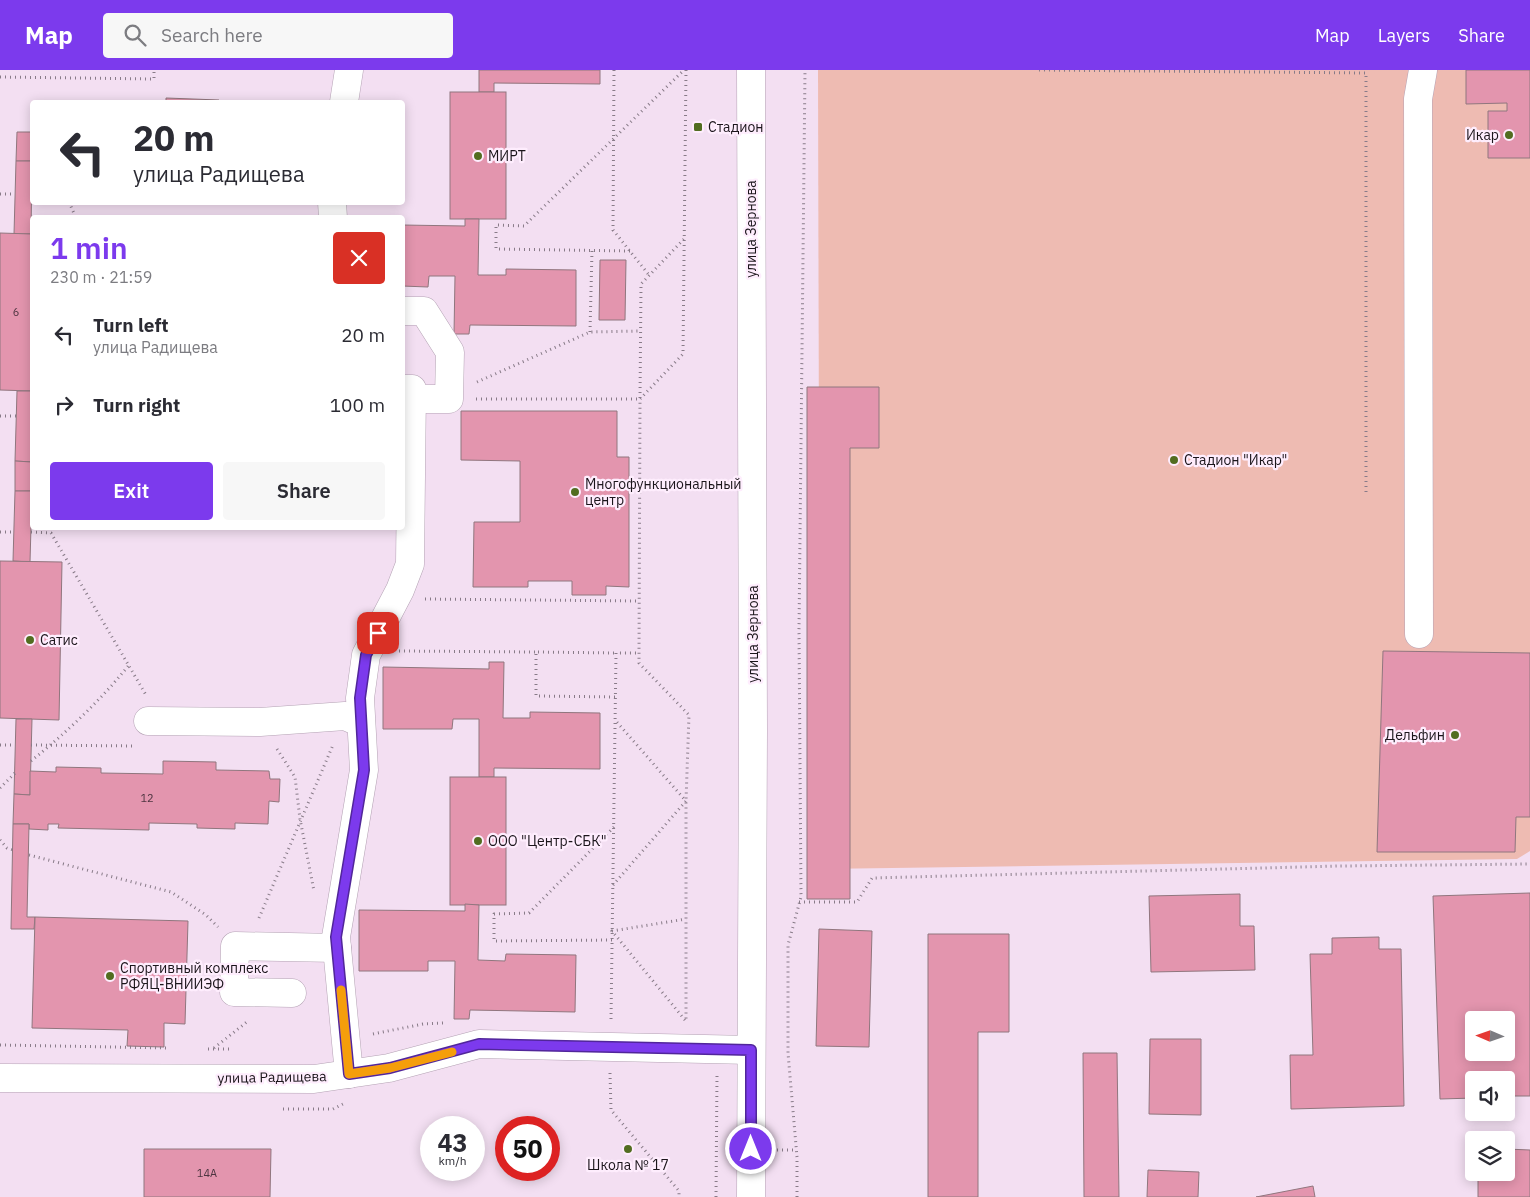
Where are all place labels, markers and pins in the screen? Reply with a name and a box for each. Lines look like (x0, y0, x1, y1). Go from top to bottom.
place label: Стадион (708, 118, 764, 136)
marker: Стадион (692, 121, 704, 133)
place label: Икар (1466, 126, 1499, 144)
marker: Икар (1503, 129, 1515, 141)
place label: МИРТ (488, 147, 526, 165)
marker: МИРТ (472, 150, 484, 162)
place label: Стадион "Икар" (1184, 451, 1287, 469)
marker: Стадион "Икар" (1168, 454, 1180, 466)
place label: Многофункциональный центр (585, 475, 742, 509)
marker: Многофункциональный центр (569, 486, 581, 498)
pin (357, 612, 399, 654)
place label: Сатис (40, 631, 78, 649)
marker: Сатис (24, 634, 36, 646)
place label: Дельфин (1385, 726, 1445, 744)
marker: Дельфин (1449, 729, 1461, 741)
place label: ООО "Центр-СБК" (488, 832, 607, 850)
marker: ООО "Центр-СБК" (472, 835, 484, 847)
place label: Спортивный комплекс РФЯЦ-ВНИИЭФ (120, 959, 268, 993)
marker: Спортивный комплекс РФЯЦ-ВНИИЭФ (104, 970, 116, 982)
marker: Школа № 17 (622, 1143, 634, 1155)
place label: Школа № 17 (587, 1156, 669, 1174)

